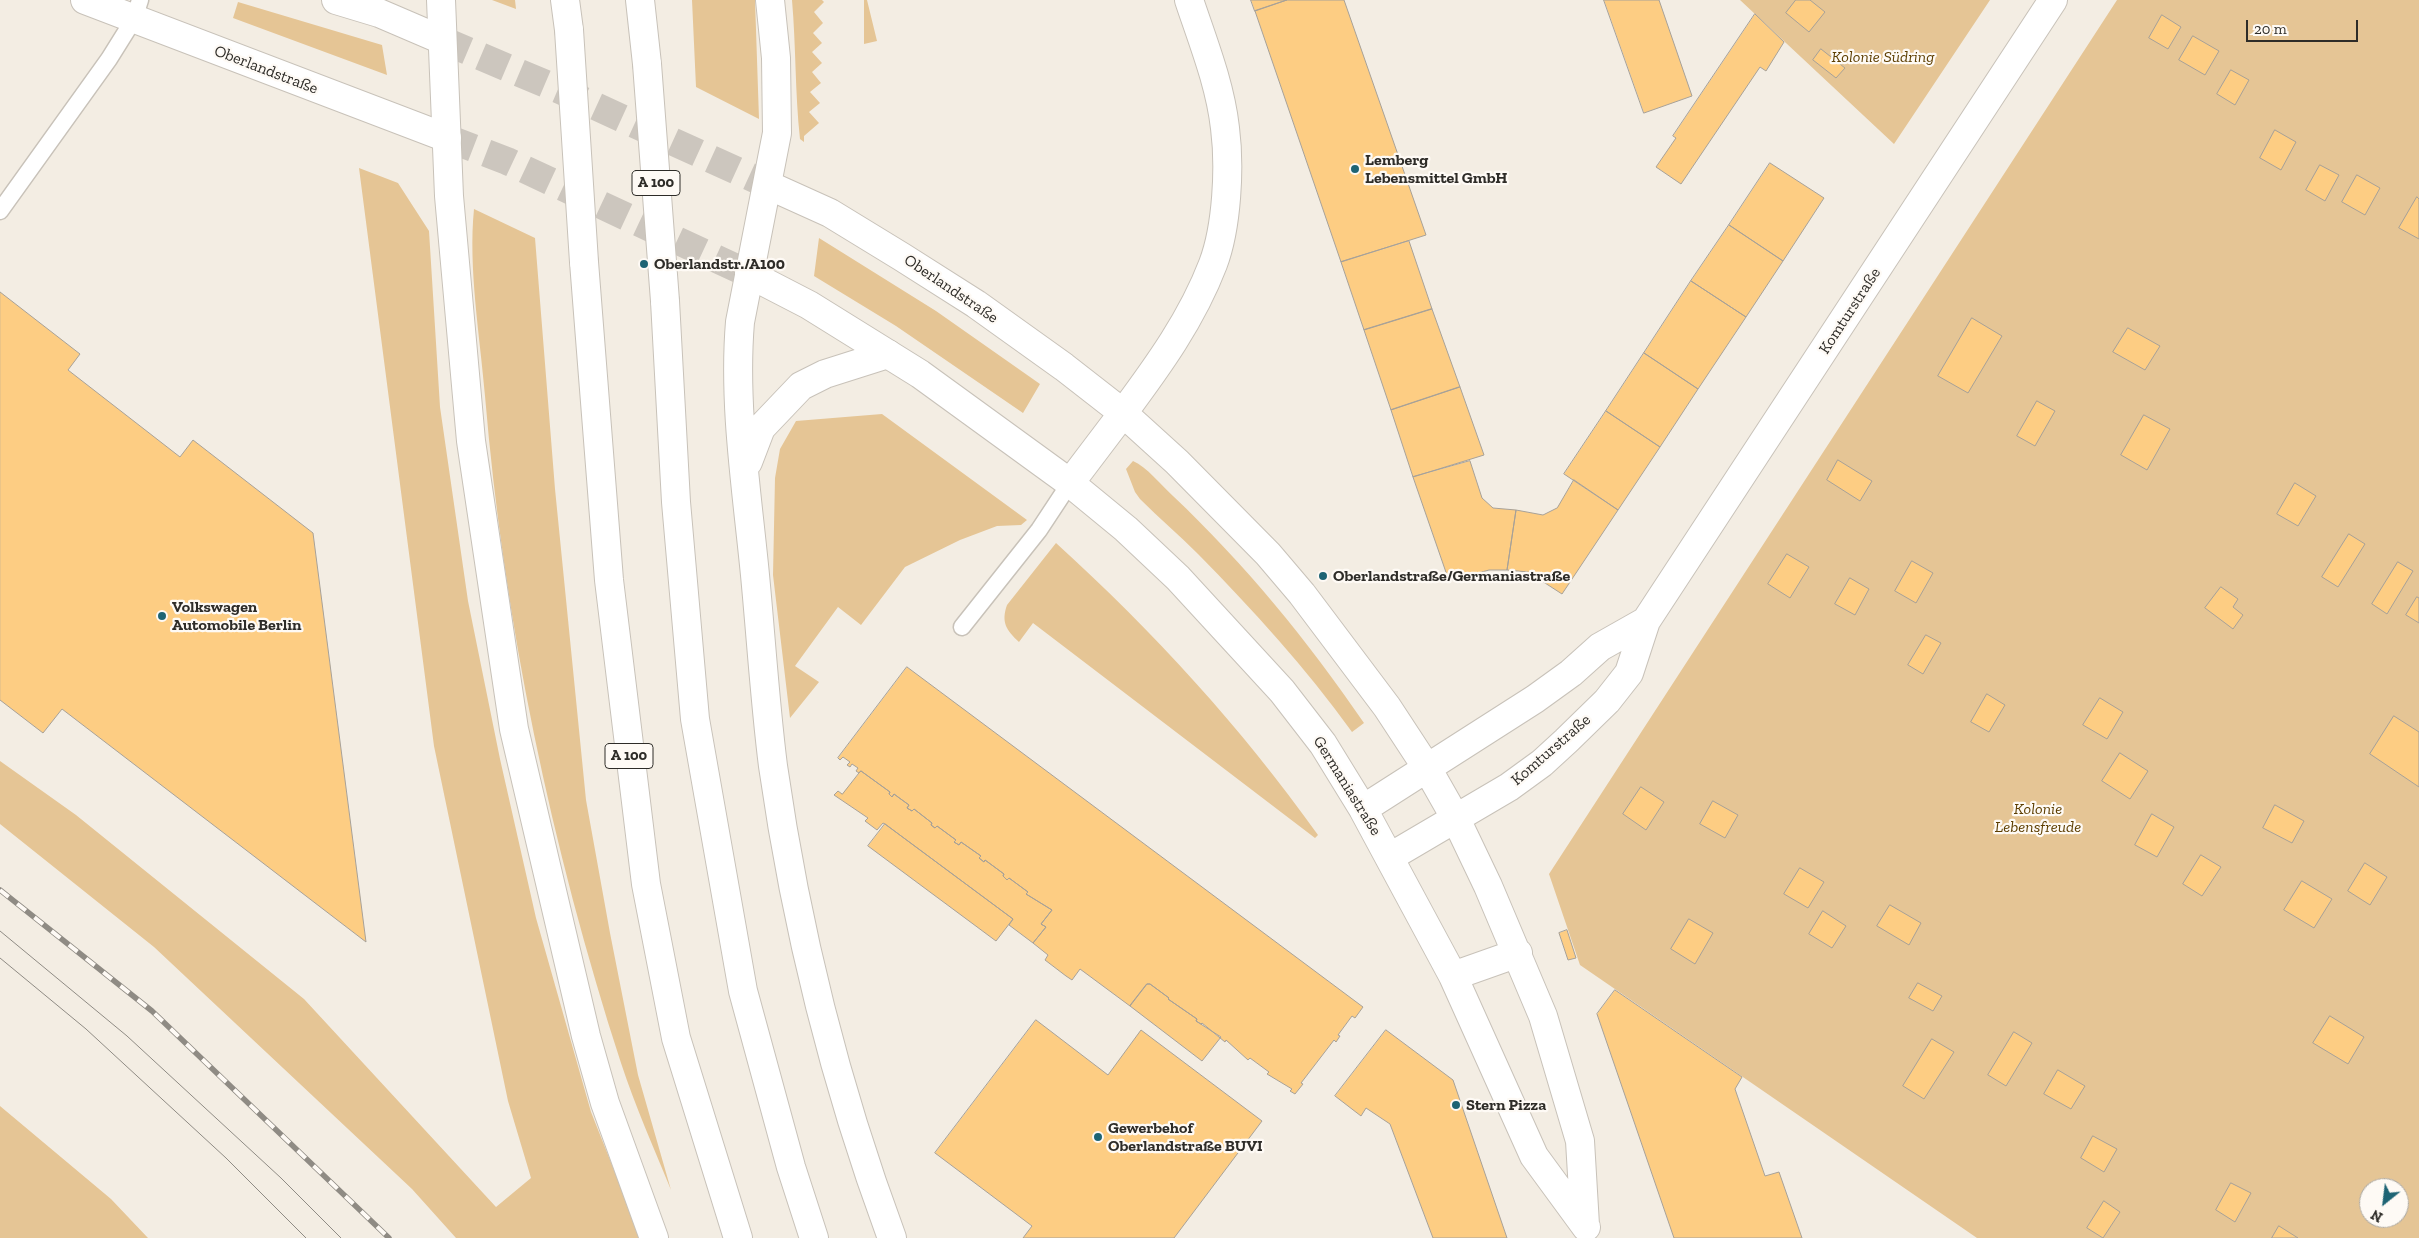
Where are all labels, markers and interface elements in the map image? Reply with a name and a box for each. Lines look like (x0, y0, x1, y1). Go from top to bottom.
scale bar (2249, 10, 2362, 42)
text: 20 m (2254, 20, 2287, 38)
street label: Oberlandstraße (211, 41, 321, 99)
park label: Kolonie Südring (1832, 47, 1934, 67)
place label: Lemberg Lebensmittel GmbH (1365, 150, 1507, 188)
marker: Lemberg Lebensmittel GmbH (1349, 163, 1361, 175)
road number: A 100 (632, 170, 680, 196)
street label: Oberlandstraße (900, 250, 1002, 328)
place label: Oberlandstr./A100 (654, 254, 785, 274)
marker: Oberlandstr./A100 (638, 258, 650, 270)
street label: Komturstraße (1815, 264, 1885, 358)
place label: Oberlandstraße/Germaniastraße (1333, 566, 1570, 586)
marker: Oberlandstraße/Germaniastraße (1317, 570, 1329, 582)
place label: Volkswagen Automobile Berlin (172, 597, 302, 635)
marker: Volkswagen Automobile Berlin (156, 610, 168, 622)
street label: Komturstraße (1507, 710, 1595, 790)
street label: Germaniastraße (1309, 733, 1385, 839)
road number: A 100 (605, 744, 653, 768)
park label: Kolonie Lebensfreude (1995, 799, 2081, 837)
place label: Stern Pizza (1466, 1095, 1546, 1115)
marker: Stern Pizza (1450, 1099, 1462, 1111)
place label: Gewerbehof Oberlandstraße BUVI (1108, 1118, 1263, 1156)
marker: Gewerbehof Oberlandstraße BUVI (1092, 1131, 1104, 1143)
north arrow (2359, 1178, 2409, 1228)
text: N (2368, 1206, 2386, 1226)

